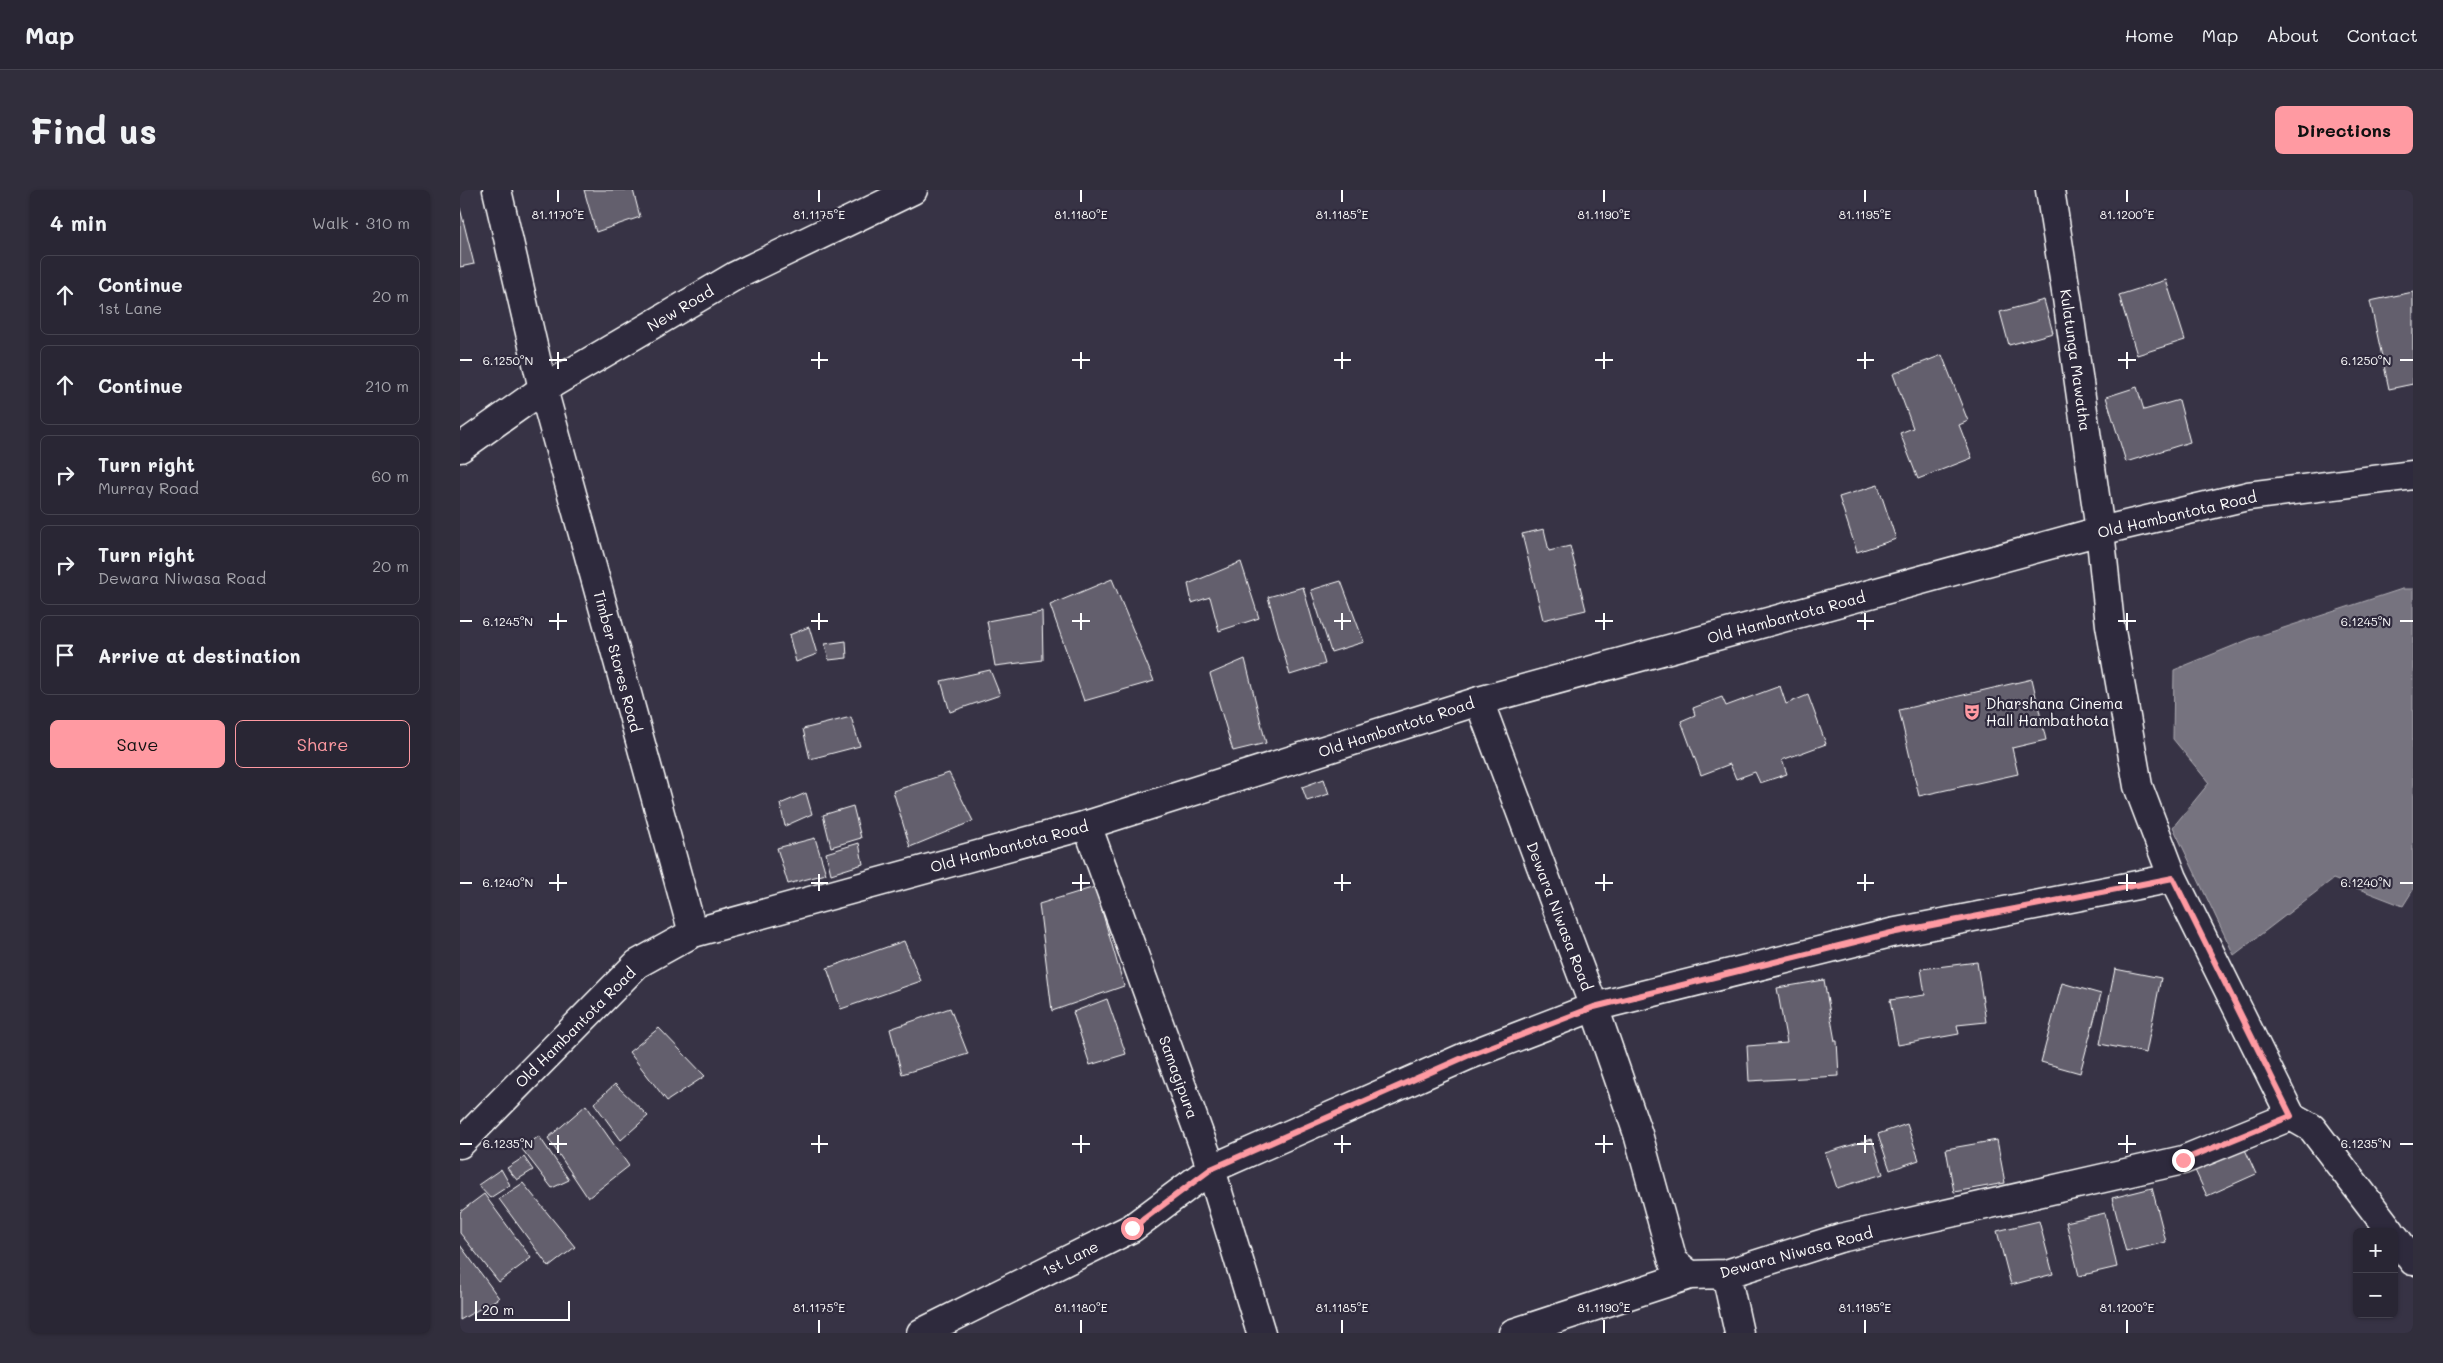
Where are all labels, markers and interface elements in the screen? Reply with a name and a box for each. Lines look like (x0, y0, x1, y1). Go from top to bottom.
text: Map (25, 19, 74, 50)
text: Home (2125, 23, 2174, 47)
text: Map (2202, 23, 2238, 47)
text: About (2266, 23, 2319, 47)
text: Contact (2347, 23, 2418, 47)
button: Directions (2275, 106, 2413, 154)
text: Find us (30, 107, 157, 153)
text: 81.1170°E (532, 206, 584, 222)
text: 81.1175°E (793, 206, 845, 222)
text: 81.1180°E (1054, 206, 1108, 222)
text: 81.1185°E (1316, 206, 1368, 222)
text: 81.1190°E (1578, 206, 1631, 222)
text: 81.1195°E (1839, 206, 1891, 222)
text: 81.1200°E (2100, 206, 2154, 222)
text: 4 min (50, 209, 107, 236)
text: Walk · 310 m (312, 212, 410, 233)
text: Continue (98, 272, 183, 297)
street label: New Road (643, 280, 717, 336)
icon: ahead (51, 281, 79, 309)
text: 20 m (372, 285, 409, 306)
street label: Kulatunga Mawatha (2056, 288, 2096, 432)
text: 1st Lane (98, 297, 162, 318)
text: 6.1250°N (483, 352, 533, 368)
text: 6.1250°N (2341, 352, 2391, 368)
icon: ahead (51, 371, 79, 399)
text: Continue (98, 373, 183, 398)
text: 210 m (365, 375, 409, 396)
text: Turn right (98, 452, 195, 477)
icon: right (51, 461, 79, 489)
text: 60 m (372, 465, 409, 486)
text: Murray Road (98, 477, 199, 498)
street label: Old Hambantota Road (2095, 486, 2259, 542)
text: Turn right (98, 542, 195, 567)
icon: right (51, 551, 79, 579)
text: 20 m (372, 555, 409, 576)
text: Dewara Niwasa Road (98, 567, 266, 588)
street label: Old Hambantota Road (1705, 586, 1867, 648)
street label: Timber Stores Road (589, 588, 647, 734)
text: 6.1245°N (483, 613, 533, 629)
text: 6.1245°N (2341, 613, 2391, 629)
icon: arrive (51, 641, 79, 669)
text: Arrive at destination (98, 643, 301, 668)
street label: Old Hambantota Road (1316, 692, 1476, 762)
place label: Dharshana Cinema Hall Hambathota (1986, 693, 2123, 730)
theatre icon: Dharshana Cinema Hall Hambathota (1962, 702, 1982, 722)
button: Save (50, 720, 225, 768)
button: Share (235, 720, 410, 768)
street label: Old Hambantota Road (928, 815, 1090, 877)
street label: Dewara Niwasa Road (1522, 839, 1598, 993)
text: 6.1240°N (483, 874, 533, 890)
text: 6.1240°N (2341, 874, 2391, 890)
street label: Old Hambantota Road (510, 962, 640, 1092)
street label: Samagipura (1155, 1033, 1203, 1121)
text: 6.1235°N (483, 1135, 533, 1151)
text: 6.1235°N (2341, 1135, 2391, 1151)
route end (2172, 1149, 2195, 1172)
route start (1121, 1217, 1144, 1240)
street label: Dewara Niwasa Road (1717, 1222, 1875, 1282)
map controls (2353, 1228, 2398, 1318)
button: + (2353, 1228, 2398, 1273)
street label: 1st Lane (1039, 1236, 1101, 1280)
button: − (2353, 1273, 2398, 1318)
scale bar (475, 1298, 570, 1321)
text: 81.1175°E (793, 1299, 845, 1315)
text: 81.1180°E (1054, 1299, 1108, 1315)
text: 81.1185°E (1316, 1299, 1368, 1315)
text: 81.1190°E (1578, 1299, 1631, 1315)
text: 81.1195°E (1839, 1299, 1891, 1315)
text: 81.1200°E (2100, 1299, 2154, 1315)
text: 20 m (482, 1300, 514, 1319)

